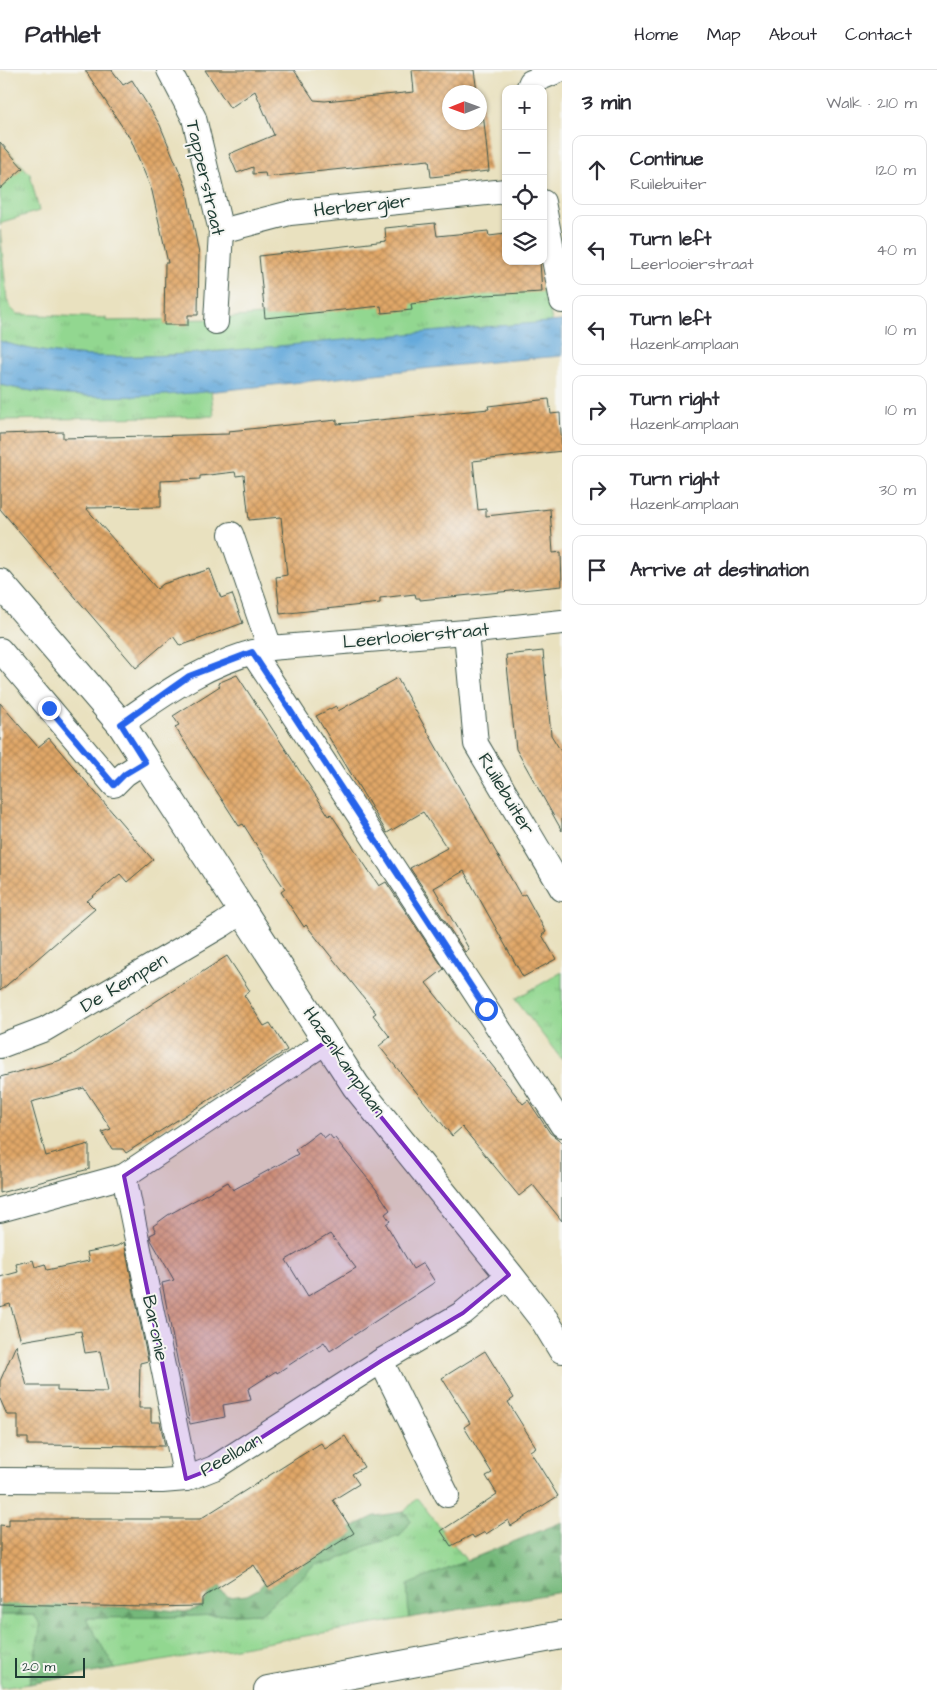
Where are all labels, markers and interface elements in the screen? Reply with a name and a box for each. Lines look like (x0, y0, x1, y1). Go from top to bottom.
text: Pathlet (25, 18, 101, 52)
text: Home (634, 22, 679, 47)
text: Map (707, 22, 741, 47)
text: About (769, 22, 817, 47)
text: Contact (845, 22, 912, 47)
north arrow (442, 85, 487, 130)
map controls (502, 85, 547, 265)
button: + (502, 85, 547, 130)
text: 3 min (582, 88, 631, 117)
text: Walk · 210 m (826, 92, 917, 114)
street label: Tapperstraat (179, 117, 232, 239)
button: − (502, 130, 547, 175)
text: Continue (630, 146, 704, 173)
icon: ahead (583, 156, 611, 184)
text: 120 m (876, 159, 916, 181)
text: Ruilebuiter (630, 173, 707, 195)
button: locate (502, 175, 547, 220)
street label: Herbergier (312, 187, 412, 225)
button: layers (502, 220, 547, 265)
text: Turn left (630, 226, 711, 253)
icon: left (583, 236, 611, 264)
text: 40 m (876, 239, 916, 261)
text: Leerlooierstraat (630, 253, 754, 275)
text: Turn left (630, 306, 711, 333)
icon: left (583, 316, 611, 344)
text: 10 m (885, 319, 916, 341)
text: Hazenkamplaan (630, 333, 739, 355)
text: Turn right (630, 386, 719, 413)
icon: right (583, 396, 611, 424)
text: 10 m (885, 399, 916, 421)
text: Hazenkamplaan (630, 413, 739, 435)
text: Turn right (630, 466, 719, 493)
icon: right (583, 476, 611, 504)
text: 30 m (879, 479, 916, 501)
text: Hazenkamplaan (630, 493, 739, 515)
icon: arrive (583, 556, 611, 584)
text: Arrive at destination (630, 557, 809, 584)
street label: Leerlooierstraat (342, 616, 491, 656)
route end (38, 697, 61, 720)
street label: Ruilebuiter (471, 748, 541, 840)
street label: De Kempen (75, 946, 173, 1020)
route start (475, 998, 498, 1021)
street label: Hazenkamplaan (296, 1001, 392, 1123)
street label: Baronie (135, 1292, 175, 1364)
street label: Peellaan (195, 1426, 267, 1484)
scale bar (15, 1655, 85, 1678)
text: 20 m (22, 1657, 55, 1677)

